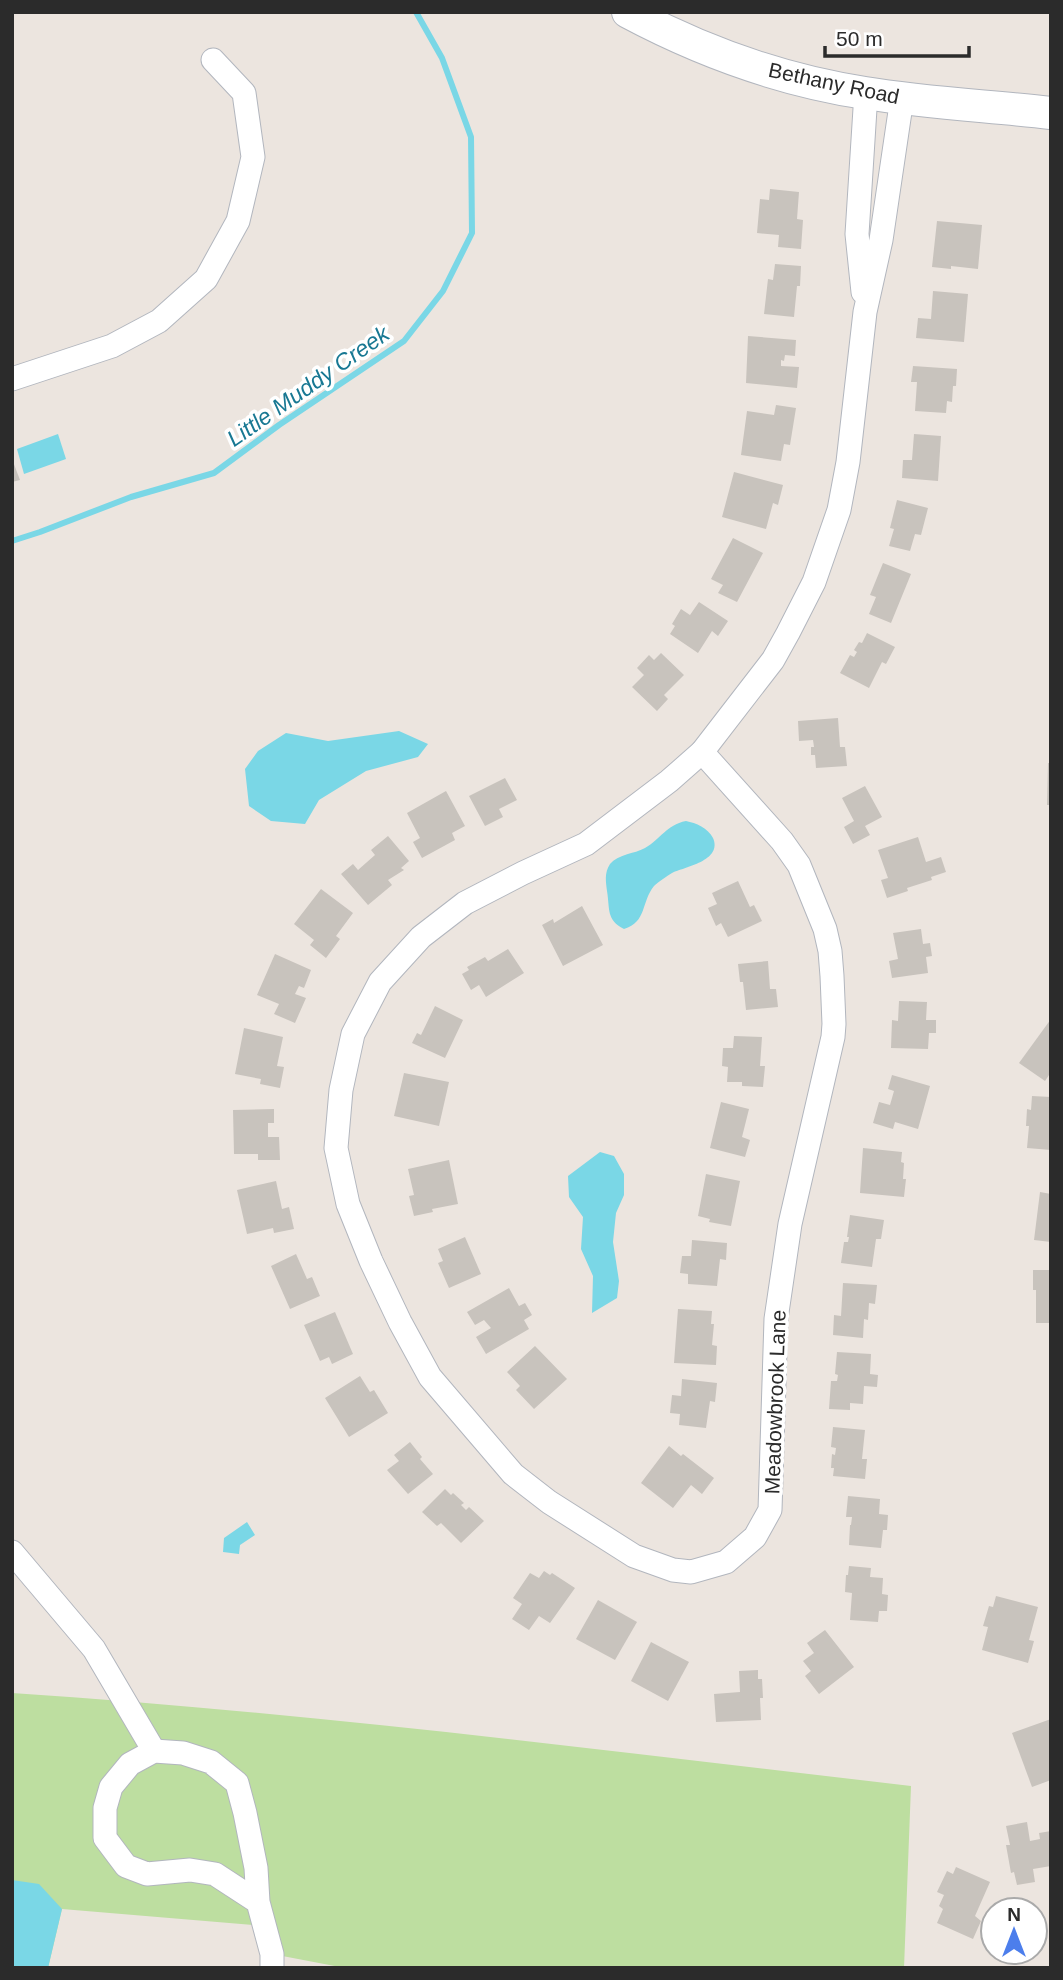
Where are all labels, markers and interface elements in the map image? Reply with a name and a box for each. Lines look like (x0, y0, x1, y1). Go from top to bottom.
scale bar (825, 14, 968, 58)
text: 50 m (836, 27, 883, 50)
street label: Bethany Road (767, 58, 901, 108)
water label: Little Muddy Creek (222, 319, 395, 452)
street label: Meadowbrook Lane (760, 1309, 790, 1495)
north arrow (979, 1896, 1049, 1966)
text: N (1007, 1904, 1021, 1925)

